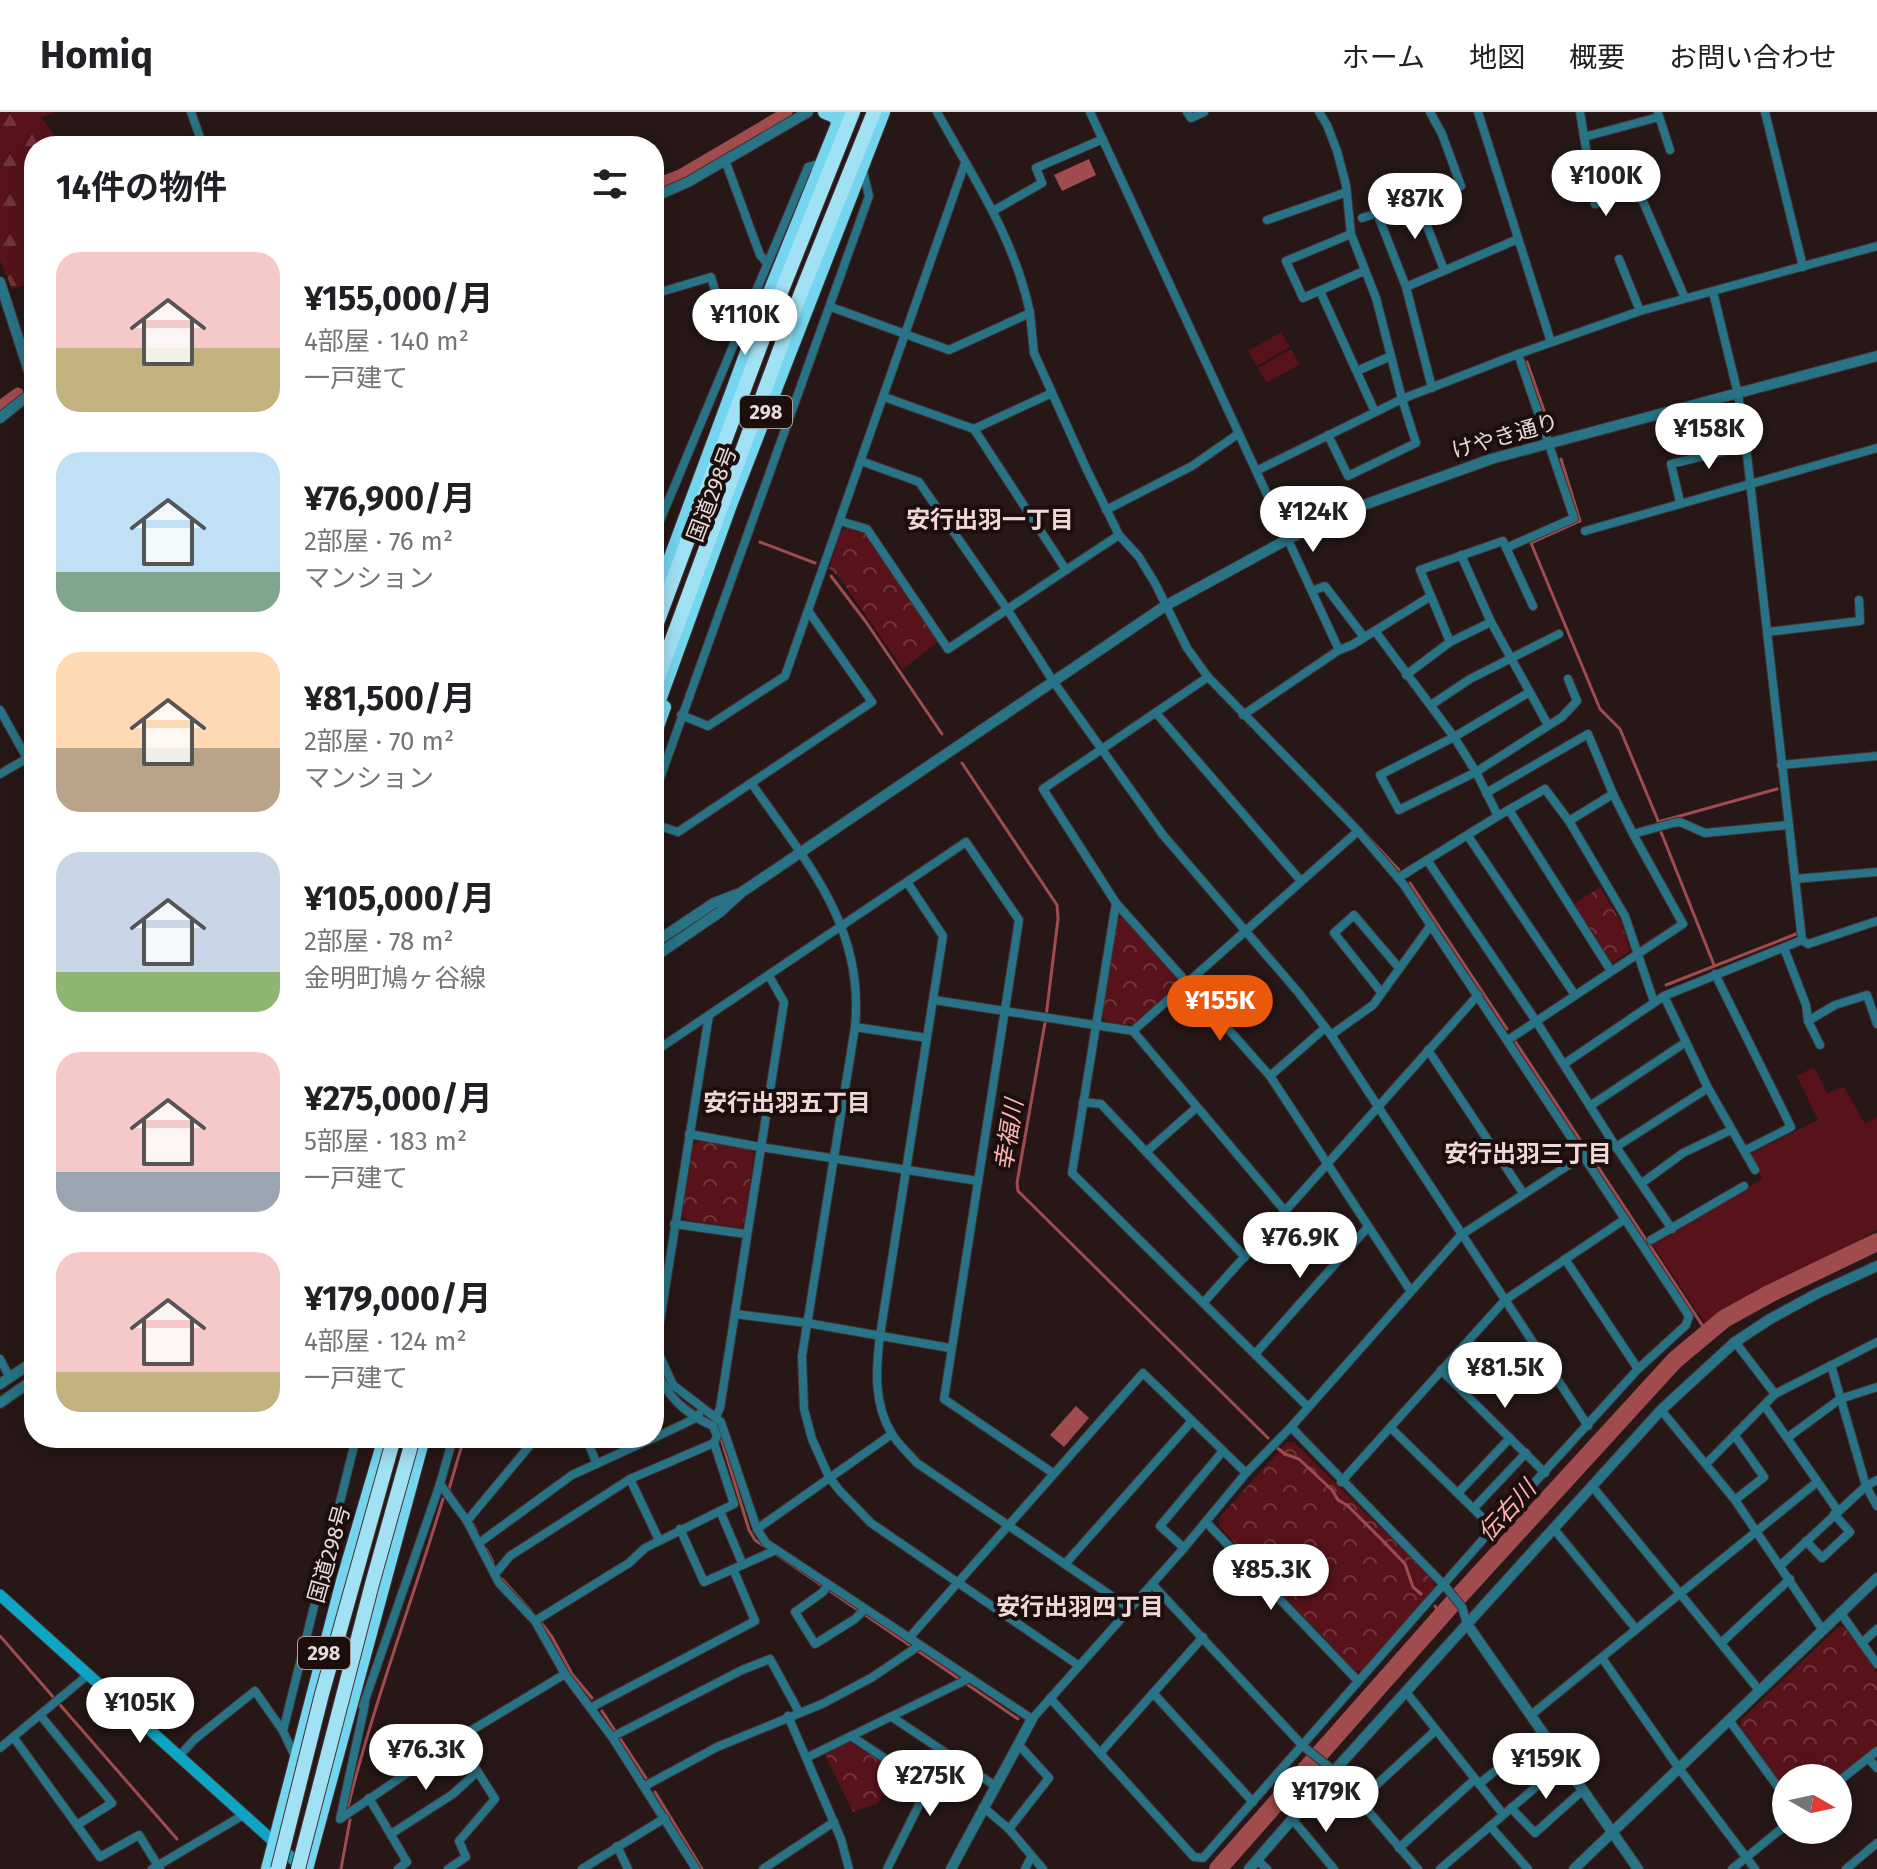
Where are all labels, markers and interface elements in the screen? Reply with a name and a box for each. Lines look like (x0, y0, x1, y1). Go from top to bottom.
text: Homiq (40, 32, 153, 78)
text: ホーム (1342, 41, 1425, 74)
text: 地図 (1469, 41, 1525, 74)
text: 概要 (1569, 41, 1625, 74)
text: お問い合わせ (1669, 41, 1837, 74)
pin: ¥100K (1550, 150, 1662, 218)
text: ¥100K (1570, 160, 1642, 191)
icon: filters (588, 162, 632, 206)
text: 14件の物件 (56, 167, 227, 208)
pin: ¥87K (1368, 173, 1462, 241)
text: ¥87K (1386, 183, 1444, 214)
text: ¥155,000/月 (304, 278, 493, 319)
icon: home (120, 284, 216, 380)
pin: ¥110K (689, 289, 801, 357)
text: ¥110K (710, 299, 780, 330)
text: 4部屋 · 140 m² (304, 326, 469, 357)
text: 一戸建て (304, 363, 408, 394)
road number: 298 (740, 396, 792, 428)
pin: ¥158K (1653, 403, 1765, 471)
street label: けやき通り (1448, 408, 1562, 464)
text: ¥158K (1673, 413, 1745, 444)
street label: 国道298号 (681, 442, 743, 546)
text: ¥76,900/月 (304, 478, 476, 519)
icon: home (120, 484, 216, 580)
pin: ¥124K (1257, 486, 1369, 554)
text: ¥124K (1278, 496, 1348, 527)
district label: 安行出羽一丁目 (906, 506, 1074, 534)
text: 2部屋 · 76 m² (304, 526, 453, 557)
text: マンション (304, 563, 434, 594)
text: ¥81,500/月 (304, 678, 476, 719)
icon: home (120, 684, 216, 780)
text: 2部屋 · 70 m² (304, 726, 454, 757)
text: マンション (304, 763, 434, 794)
text: ¥105,000/月 (304, 878, 495, 919)
icon: home (120, 884, 216, 980)
text: 2部屋 · 78 m² (304, 926, 454, 957)
text: 金明町鳩ヶ谷線 (304, 963, 486, 994)
pin: ¥155K (1164, 975, 1276, 1043)
text: ¥155K (1185, 985, 1255, 1016)
text: ¥275,000/月 (304, 1078, 493, 1119)
icon: home (120, 1084, 216, 1180)
district label: 安行出羽五丁目 (703, 1089, 871, 1117)
water label: 幸福川 (990, 1094, 1029, 1173)
text: 5部屋 · 183 m² (304, 1126, 467, 1157)
district label: 安行出羽三丁目 (1444, 1140, 1612, 1168)
text: 一戸建て (304, 1163, 408, 1194)
pin: ¥76.9K (1235, 1212, 1365, 1280)
text: ¥76.9K (1261, 1222, 1339, 1253)
text: ¥179,000/月 (304, 1278, 492, 1319)
icon: home (120, 1284, 216, 1380)
text: 4部屋 · 124 m² (304, 1326, 467, 1357)
pin: ¥81.5K (1440, 1342, 1570, 1410)
text: ¥81.5K (1466, 1352, 1544, 1383)
text: 一戸建て (304, 1363, 408, 1394)
water label: 伝右川 (1473, 1473, 1544, 1547)
street label: 国道298号 (302, 1502, 356, 1606)
pin: ¥85.3K (1206, 1544, 1336, 1612)
text: ¥85.3K (1231, 1554, 1311, 1585)
district label: 安行出羽四丁目 (996, 1593, 1164, 1621)
road number: 298 (298, 1637, 350, 1669)
pin: ¥105K (84, 1677, 196, 1745)
text: ¥105K (104, 1687, 176, 1718)
pin: ¥76.3K (361, 1724, 491, 1792)
pin: ¥159K (1490, 1733, 1602, 1801)
text: ¥76.3K (387, 1734, 465, 1765)
text: ¥159K (1511, 1743, 1581, 1774)
pin: ¥275K (874, 1750, 986, 1818)
text: ¥275K (895, 1760, 965, 1791)
north arrow (1772, 1764, 1852, 1844)
map controls (1772, 1764, 1852, 1844)
pin: ¥179K (1270, 1766, 1382, 1834)
text: ¥179K (1292, 1776, 1360, 1807)

